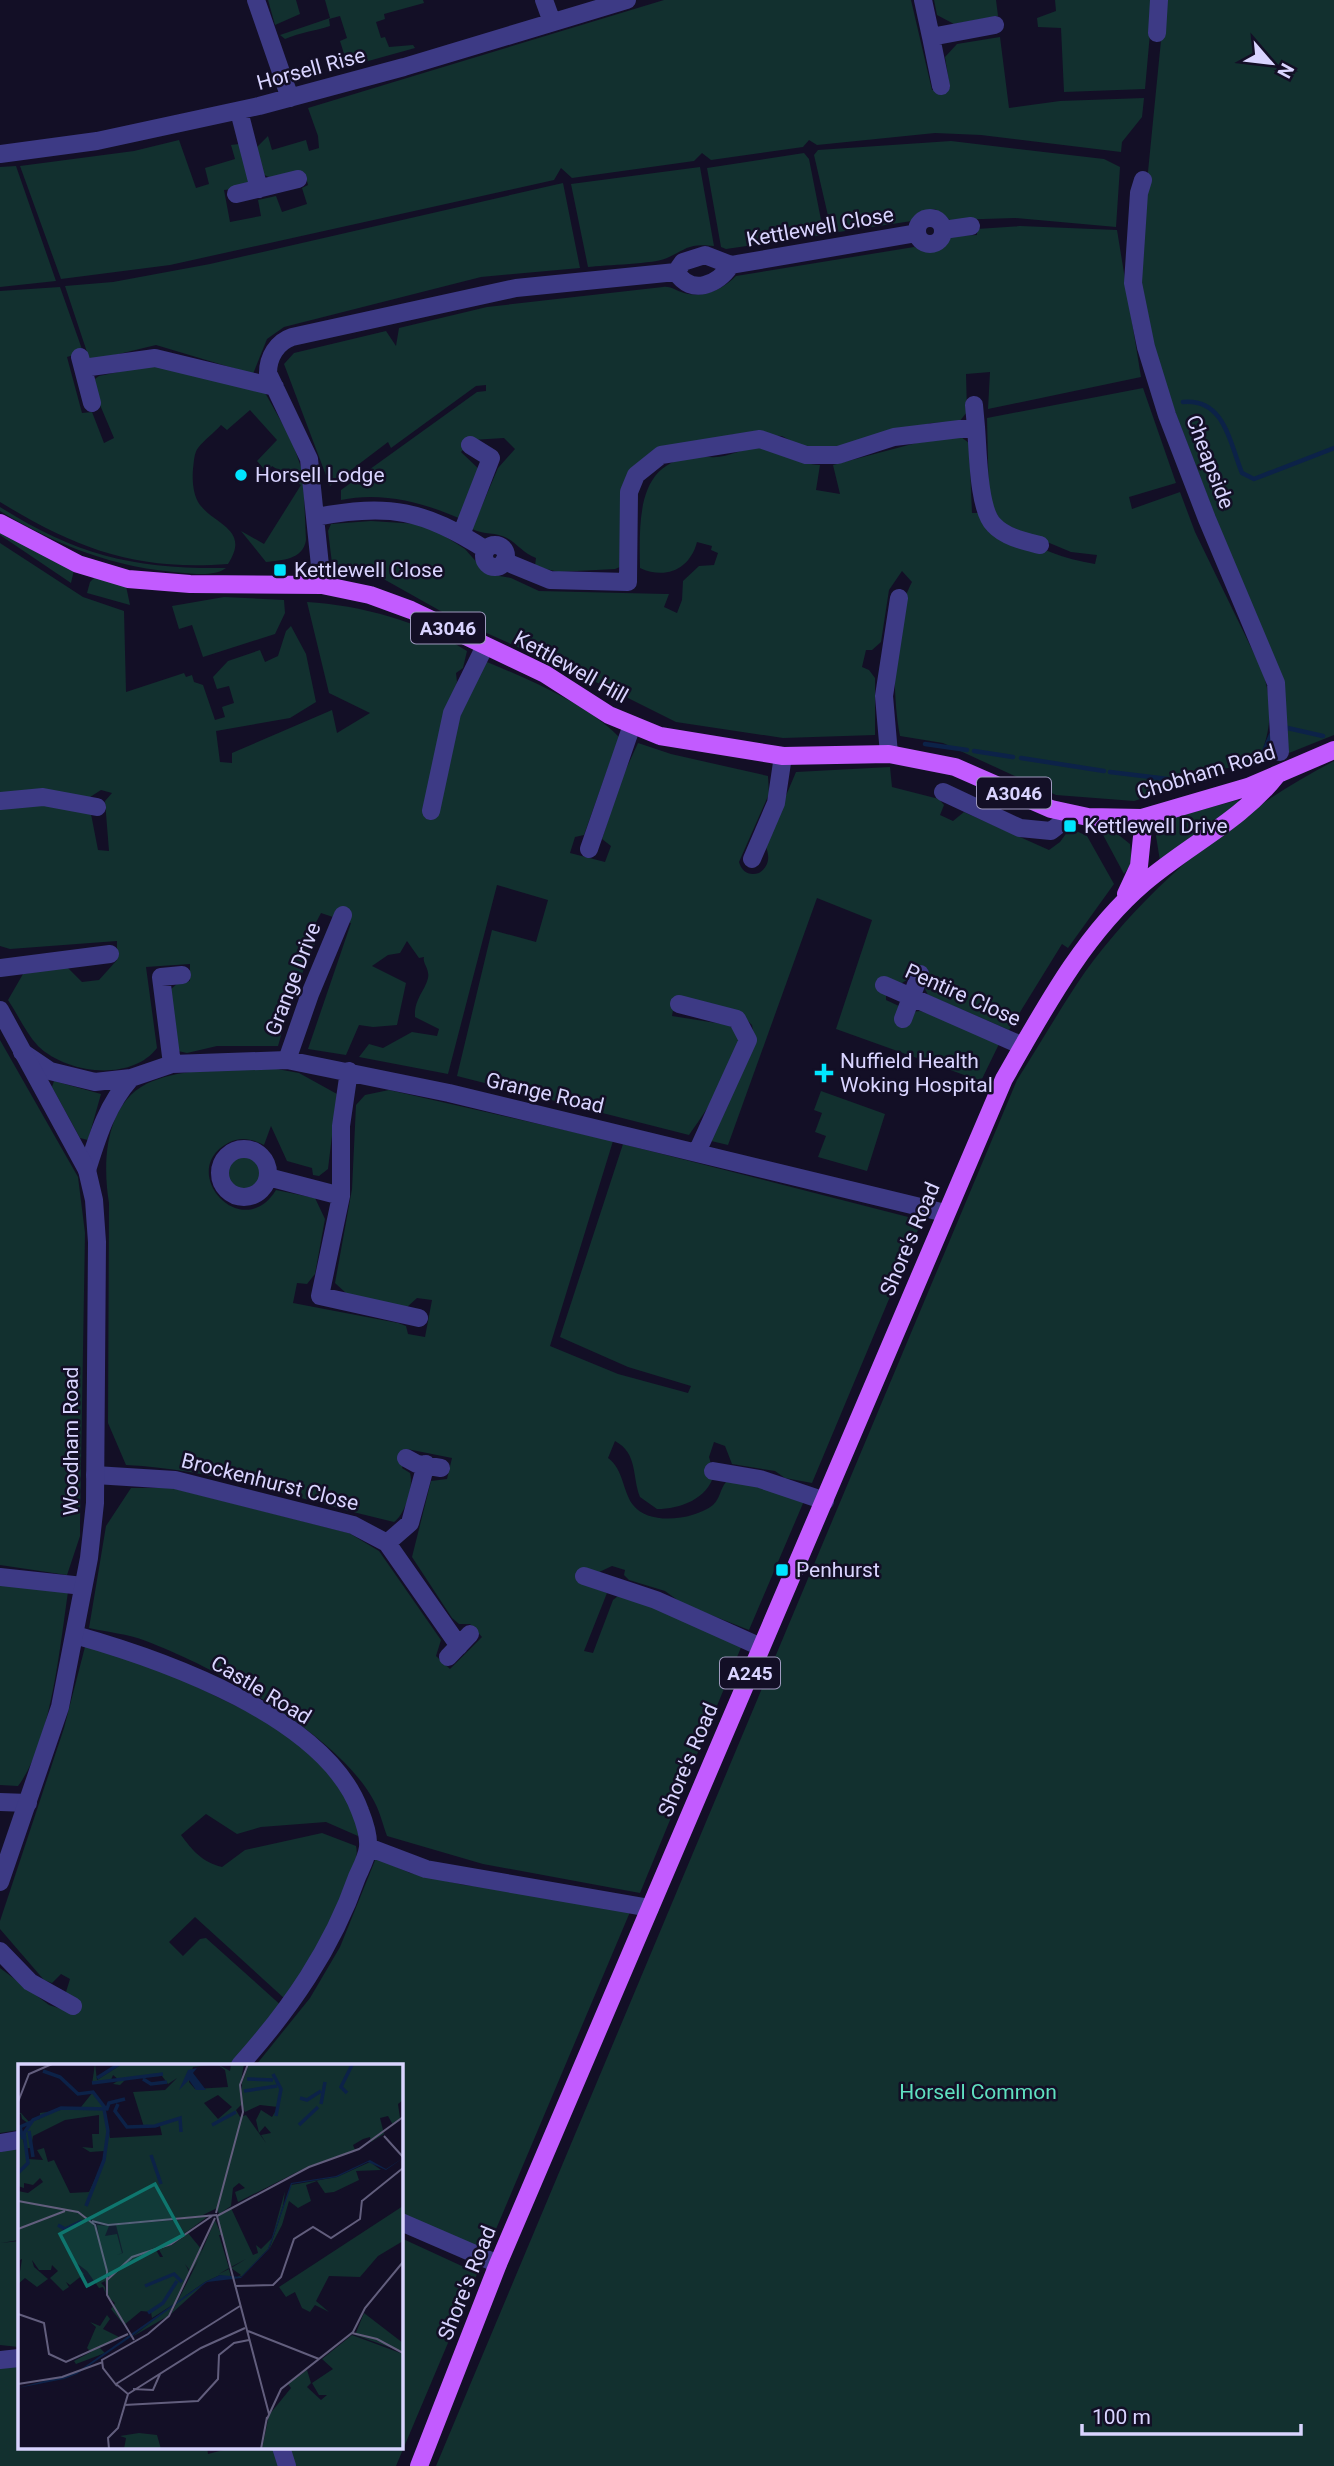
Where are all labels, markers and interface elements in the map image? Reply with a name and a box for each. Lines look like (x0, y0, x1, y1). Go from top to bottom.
north arrow (1236, 28, 1306, 98)
street label: Horsell Rise (254, 43, 368, 95)
text: N (1272, 59, 1299, 82)
street label: Kettlewell Close (745, 202, 895, 252)
street label: Cheapside (1181, 412, 1239, 512)
place label: Horsell Lodge (255, 463, 385, 487)
marker: Horsell Lodge (233, 467, 249, 483)
place label: Kettlewell Close (294, 558, 443, 582)
marker: Kettlewell Close (272, 562, 288, 578)
road number: A3046 (411, 612, 485, 643)
street label: Kettlewell Hill (510, 626, 632, 708)
street label: Chobham Road (1134, 740, 1278, 804)
road number: A3046 (977, 778, 1051, 808)
place label: Kettlewell Drive (1084, 814, 1228, 838)
marker: Kettlewell Drive (1062, 818, 1078, 834)
street label: Grange Drive (260, 919, 326, 1039)
street label: Pentire Close (902, 959, 1024, 1031)
place label: Nuffield Health Woking Hospital (840, 1049, 993, 1097)
marker: Nuffield Health Woking Hospital (814, 1063, 834, 1083)
street label: Grange Road (484, 1068, 606, 1118)
street label: Shore's Road (875, 1179, 945, 1299)
street label: Woodham Road (59, 1367, 83, 1515)
street label: Brockenhurst Close (179, 1448, 361, 1516)
place label: Penhurst (796, 1558, 880, 1582)
marker: Penhurst (774, 1562, 790, 1578)
street label: Castle Road (207, 1651, 315, 1729)
road number: A245 (720, 1658, 780, 1688)
street label: Shore's Road (653, 1700, 723, 1820)
inset map (18, 2064, 402, 2448)
park label: Horsell Common (899, 2080, 1057, 2104)
street label: Shore's Road (433, 2222, 501, 2344)
scale bar (1082, 2392, 1301, 2436)
text: 100 m (1092, 2405, 1151, 2429)

